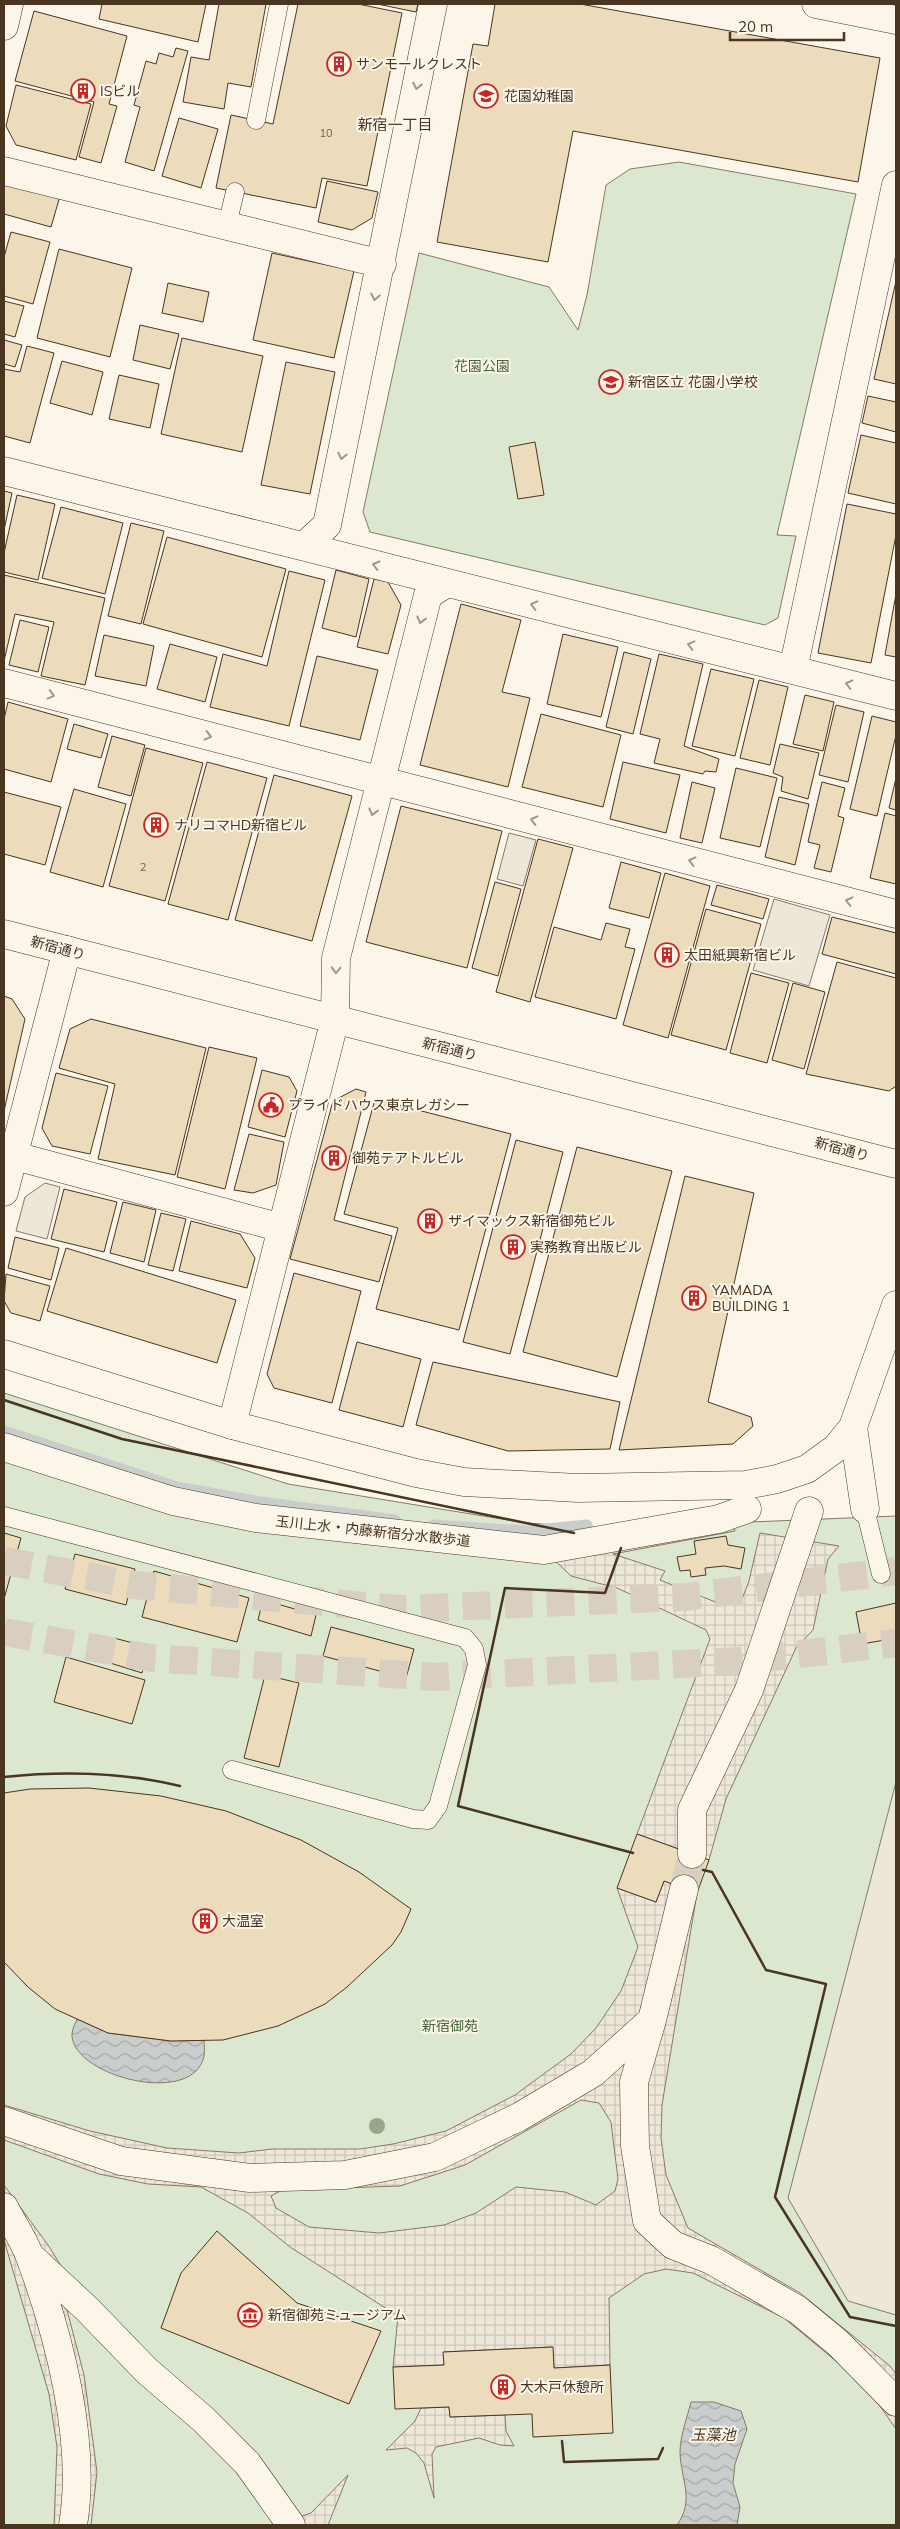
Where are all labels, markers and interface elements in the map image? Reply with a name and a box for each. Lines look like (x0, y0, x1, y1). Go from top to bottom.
scale bar (730, 10, 844, 42)
text: 20 m (738, 17, 773, 36)
building icon: サンモールクレスト (326, 51, 352, 77)
place label: サンモールクレスト (356, 55, 482, 73)
building icon: ISビル (70, 78, 96, 104)
place label: ISビル (100, 82, 140, 100)
one-way arrow (412, 82, 423, 90)
school or university icon: 花園幼稚園 (473, 83, 499, 109)
place label: 花園幼稚園 (504, 87, 574, 105)
district label: 新宿一丁目 (357, 115, 433, 134)
house number: 10 (319, 126, 333, 140)
one-way arrow (370, 292, 381, 301)
park label: 花園公園 (454, 357, 510, 375)
school or university icon: 新宿区立 花園小学校 (598, 369, 624, 395)
place label: 新宿区立 花園小学校 (628, 373, 758, 391)
one-way arrow (337, 451, 347, 460)
one-way arrow (372, 560, 381, 571)
one-way arrow (529, 600, 538, 611)
one-way arrow (416, 616, 427, 624)
one-way arrow (688, 640, 696, 650)
one-way arrow (845, 679, 853, 690)
one-way arrow (46, 689, 55, 700)
one-way arrow (204, 730, 212, 740)
one-way arrow (368, 807, 379, 816)
building icon: ナリコマHD新宿ビル (143, 812, 169, 838)
one-way arrow (530, 815, 539, 826)
place label: ナリコマHD新宿ビル (174, 816, 307, 834)
one-way arrow (687, 856, 696, 867)
house number: 2 (140, 860, 147, 874)
one-way arrow (846, 897, 854, 907)
street label: 新宿通り (29, 932, 87, 964)
building icon: 太田紙興新宿ビル (654, 942, 680, 968)
place label: 太田紙興新宿ビル (684, 946, 796, 964)
one-way arrow (331, 966, 341, 974)
street label: 新宿通り (421, 1033, 479, 1065)
public building icon: プライドハウス東京レガシー (258, 1092, 284, 1118)
place label: プライドハウス東京レガシー (288, 1096, 470, 1114)
street label: 新宿通り (813, 1133, 871, 1165)
building icon: 御苑テアトルビル (321, 1145, 347, 1171)
place label: 御苑テアトルビル (352, 1149, 464, 1167)
building icon: ザイマックス新宿御苑ビル (417, 1208, 443, 1234)
place label: ザイマックス新宿御苑ビル (448, 1212, 616, 1230)
building icon: 実務教育出版ビル (500, 1234, 526, 1260)
place label: 実務教育出版ビル (530, 1238, 642, 1256)
place label: YAMADA BUILDING 1 (711, 1281, 790, 1315)
building icon: YAMADA BUILDING 1 (681, 1285, 707, 1311)
street label: 玉川上水・内藤新宿分水散歩道 (275, 1512, 471, 1550)
building icon: 大温室 (192, 1908, 218, 1934)
place label: 大温室 (222, 1912, 264, 1930)
park label: 新宿御苑 (422, 2017, 478, 2035)
museum icon: 新宿御苑ミュージアム (237, 2302, 263, 2328)
place label: 新宿御苑ミュージアム (268, 2306, 407, 2324)
building icon: 大木戸休憩所 (490, 2374, 516, 2400)
place label: 大木戸休憩所 (520, 2378, 604, 2396)
water label: 玉藻池 (690, 2425, 737, 2444)

